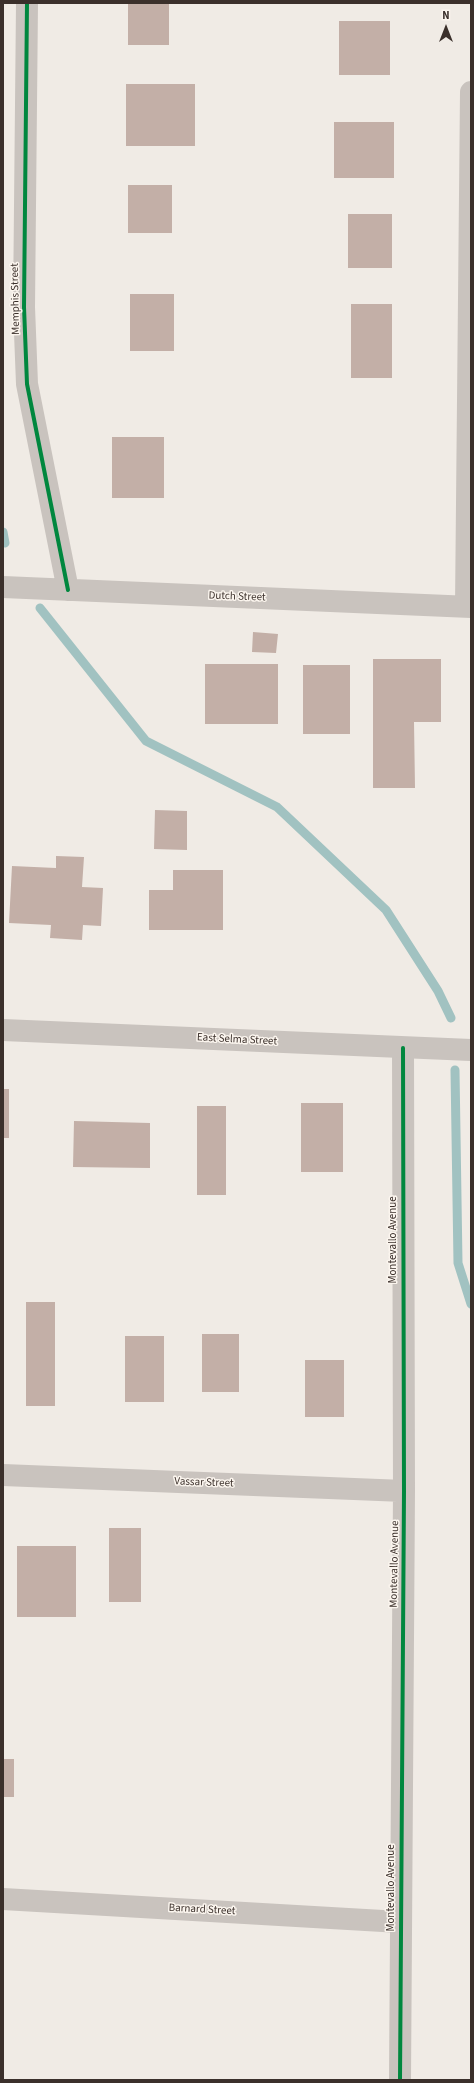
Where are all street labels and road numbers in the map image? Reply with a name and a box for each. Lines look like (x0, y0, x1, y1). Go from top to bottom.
street label: Memphis Street (9, 263, 23, 335)
street label: Dutch Street (208, 589, 266, 605)
street label: East Selma Street (197, 1031, 277, 1049)
street label: Montevallo Avenue (387, 1196, 401, 1284)
street label: Vassar Street (174, 1475, 234, 1491)
street label: Montevallo Avenue (388, 1520, 402, 1608)
street label: Montevallo Avenue (385, 1844, 399, 1932)
street label: Barnard Street (168, 1902, 236, 1918)

